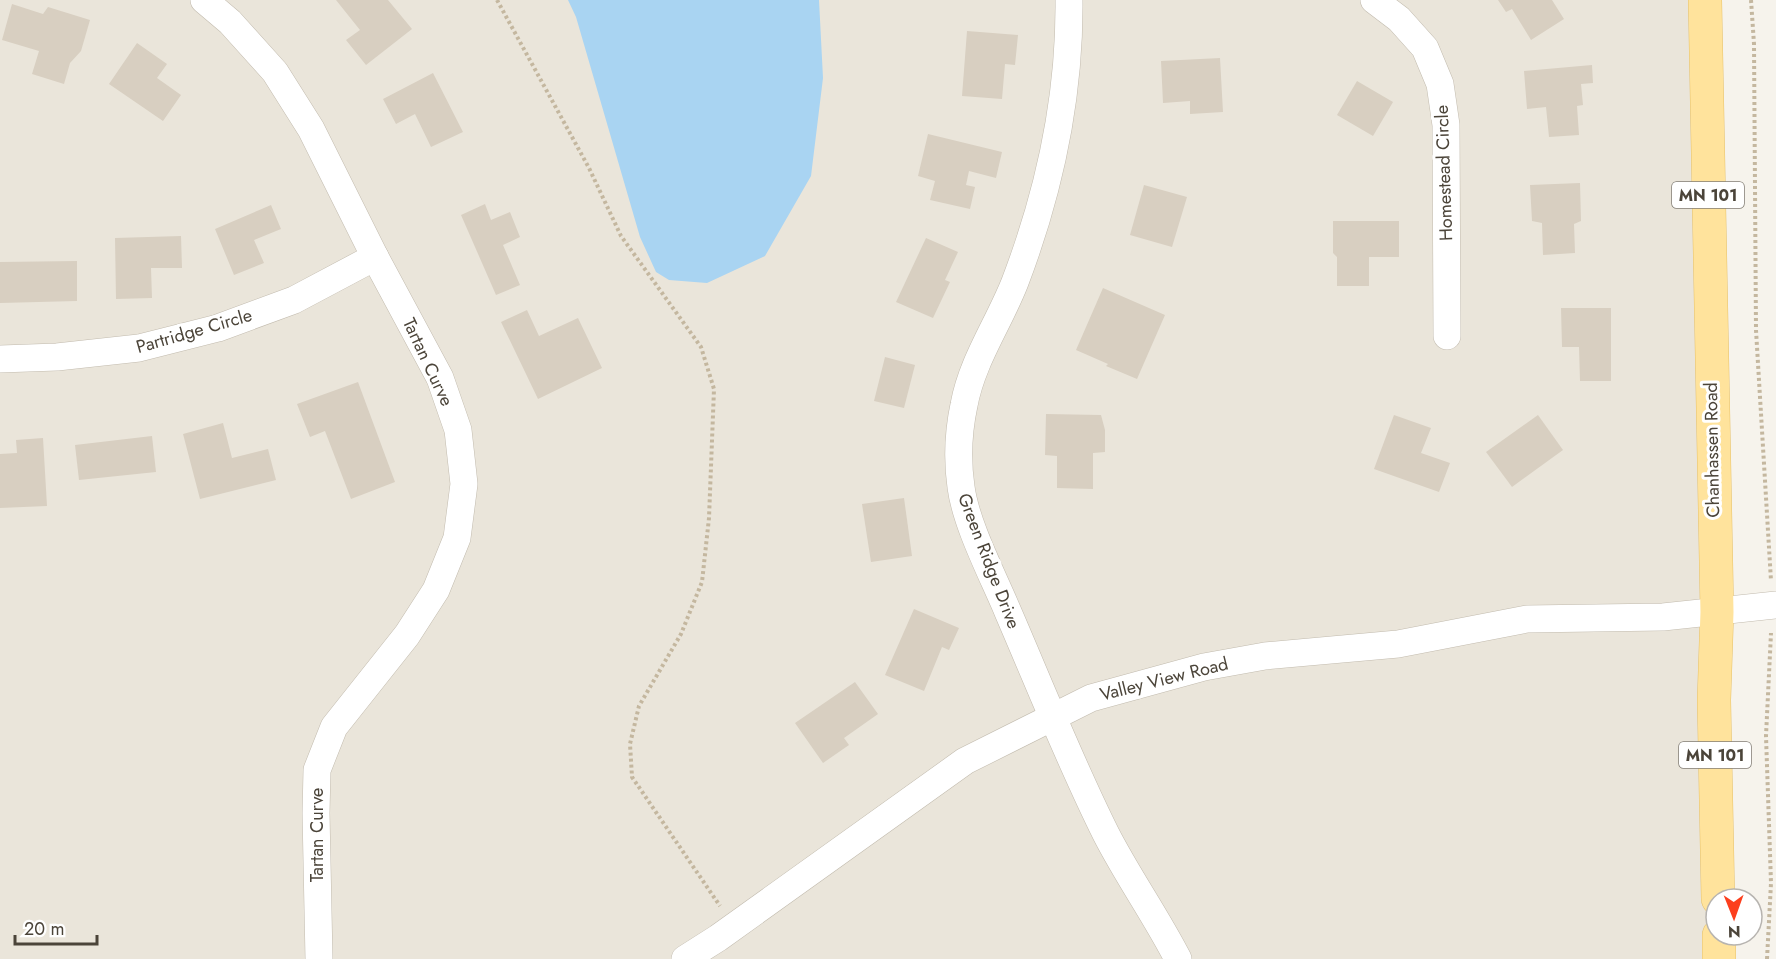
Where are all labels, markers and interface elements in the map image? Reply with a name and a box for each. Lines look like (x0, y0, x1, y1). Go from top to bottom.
street label: Homestead Circle (1429, 105, 1459, 241)
road number: MN 101 (1672, 182, 1744, 208)
street label: Partridge Circle (133, 302, 255, 360)
street label: Tartan Curve (396, 314, 460, 410)
street label: Chanhassen Road (1698, 382, 1726, 518)
street label: Green Ridge Drive (951, 489, 1027, 633)
street label: Valley View Road (1097, 650, 1231, 708)
road number: MN 101 (1679, 742, 1751, 768)
street label: Tartan Curve (304, 788, 330, 882)
north arrow (1704, 887, 1764, 947)
scale bar (15, 908, 98, 946)
text: 20 m (24, 916, 64, 942)
text: N (1728, 920, 1741, 943)

